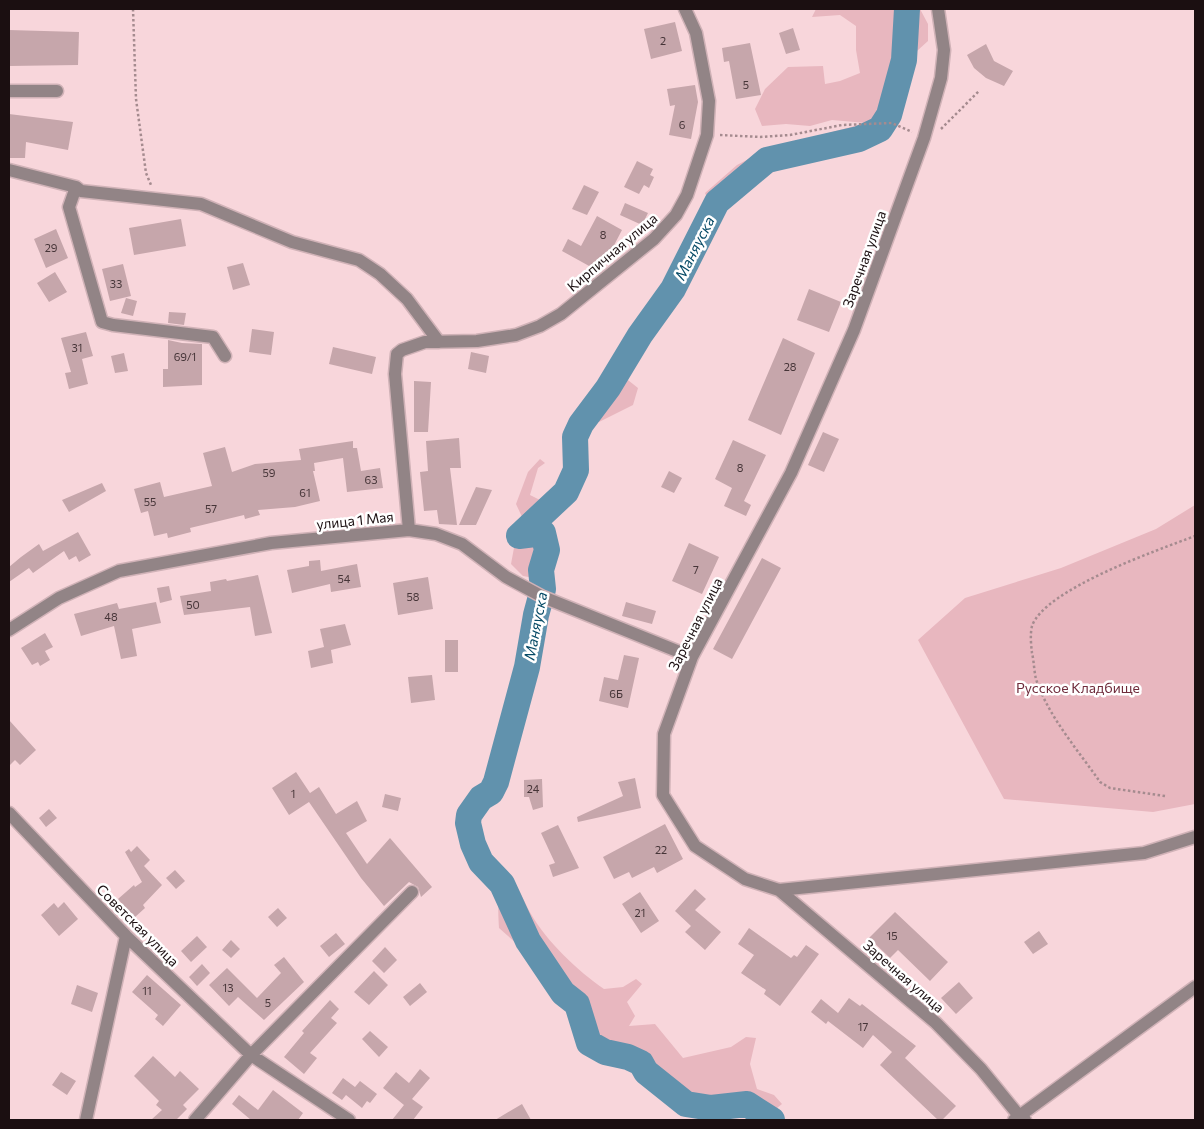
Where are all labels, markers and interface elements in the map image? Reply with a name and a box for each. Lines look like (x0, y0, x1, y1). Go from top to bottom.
house number: 2 (660, 34, 666, 47)
house number: 5 (743, 78, 749, 91)
house number: 6 (679, 118, 686, 131)
street label: Заречная улица (839, 208, 889, 310)
street label: Кирпичная улица (563, 209, 661, 295)
water label: Маняуска (670, 213, 718, 283)
house number: 8 (600, 228, 607, 241)
house number: 29 (45, 241, 58, 254)
house number: 33 (110, 277, 122, 290)
house number: 31 (72, 341, 82, 354)
house number: 69/1 (174, 350, 196, 363)
house number: 28 (784, 360, 797, 373)
house number: 8 (737, 461, 744, 474)
house number: 59 (263, 466, 276, 479)
house number: 63 (365, 473, 377, 486)
house number: 61 (299, 486, 311, 499)
house number: 55 (144, 495, 156, 508)
house number: 57 (205, 502, 217, 515)
street label: улица 1 Мая (316, 507, 394, 533)
house number: 7 (693, 563, 699, 576)
house number: 54 (338, 572, 351, 585)
street label: Заречная улица (664, 575, 726, 673)
house number: 58 (407, 590, 420, 603)
water label: Маняуска (520, 590, 550, 662)
house number: 50 (186, 598, 200, 611)
house number: 48 (104, 610, 118, 623)
park label: Русское Кладбище (1016, 679, 1140, 696)
house number: 6Б (609, 687, 623, 700)
house number: 24 (527, 782, 540, 795)
house number: 1 (291, 787, 295, 800)
house number: 22 (655, 843, 667, 856)
street label: Советская улица (93, 880, 183, 970)
house number: 21 (635, 906, 645, 919)
house number: 15 (886, 929, 898, 942)
street label: Заречная улица (860, 936, 948, 1016)
house number: 13 (223, 981, 233, 994)
house number: 11 (142, 984, 152, 997)
house number: 5 (265, 996, 271, 1009)
house number: 17 (858, 1020, 868, 1033)

